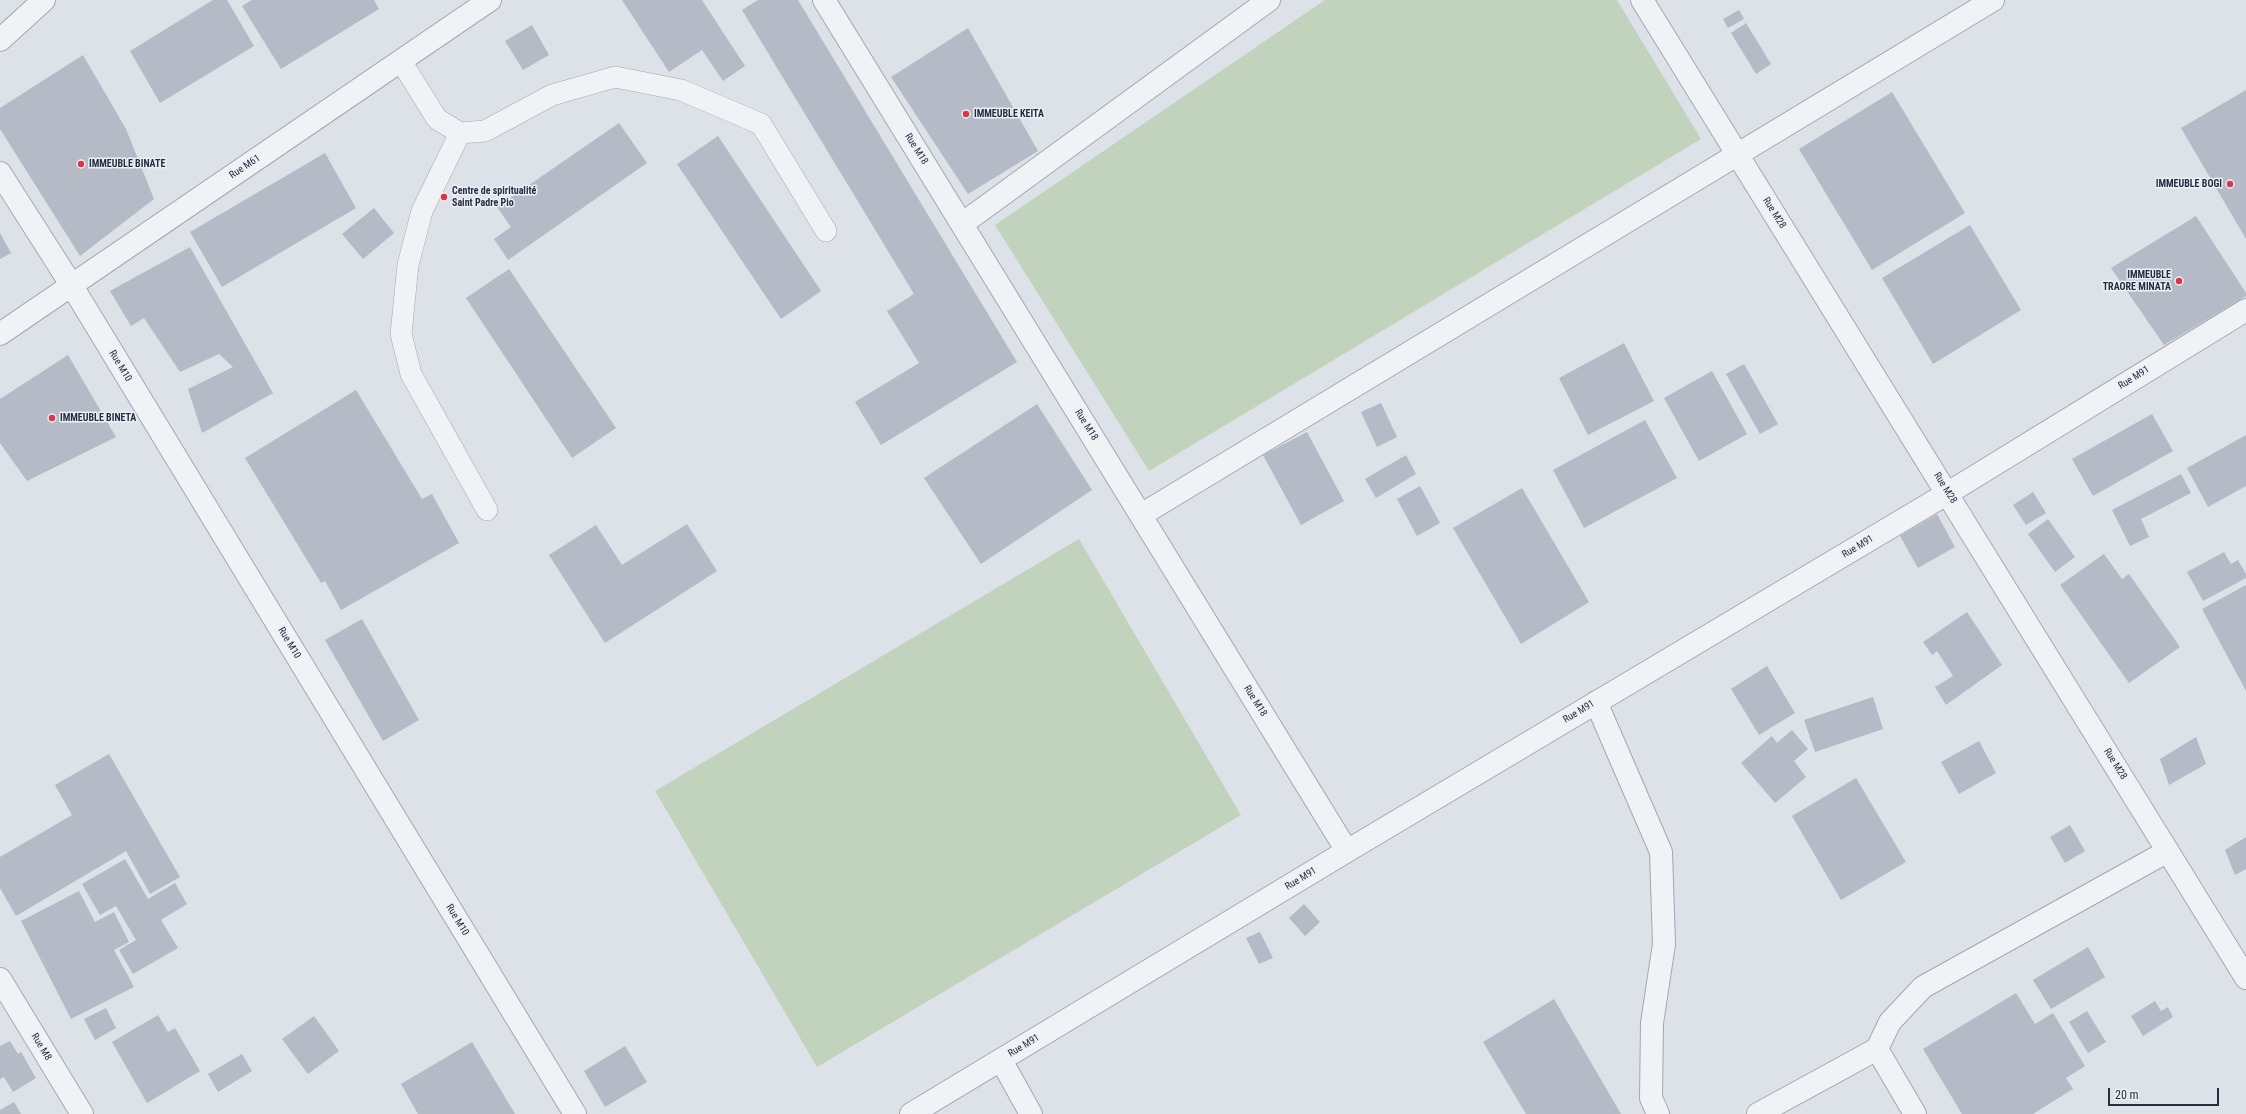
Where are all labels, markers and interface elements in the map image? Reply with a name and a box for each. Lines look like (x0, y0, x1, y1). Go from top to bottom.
place label: IMMEUBLE KEITA (974, 108, 1044, 120)
marker: IMMEUBLE KEITA (961, 109, 971, 119)
street label: Rue M18 (902, 131, 930, 167)
street label: Rue M61 (227, 152, 263, 182)
place label: IMMEUBLE BINATE (89, 158, 165, 170)
marker: IMMEUBLE BINATE (76, 159, 86, 169)
place label: IMMEUBLE BOGI (2156, 178, 2222, 190)
marker: IMMEUBLE BOGI (2225, 179, 2235, 189)
place label: Centre de spiritualité Saint Padre Pio (452, 185, 536, 208)
marker: Centre de spiritualité Saint Padre Pio (439, 192, 449, 202)
street label: Rue M28 (1760, 195, 1788, 231)
place label: IMMEUBLE TRAORE MINATA (2103, 269, 2171, 292)
marker: IMMEUBLE TRAORE MINATA (2174, 276, 2184, 286)
street label: Rue M10 (106, 348, 134, 384)
street label: Rue M91 (2116, 364, 2152, 392)
street label: Rue M18 (1072, 407, 1100, 443)
place label: IMMEUBLE BINETA (60, 412, 136, 424)
marker: IMMEUBLE BINETA (47, 413, 57, 423)
street label: Rue M28 (1931, 470, 1959, 506)
street label: Rue M91 (1840, 533, 1876, 561)
street label: Rue M10 (275, 625, 303, 661)
street label: Rue M18 (1241, 683, 1269, 719)
street label: Rue M91 (1561, 698, 1597, 726)
street label: Rue M28 (2101, 746, 2129, 782)
street label: Rue M91 (1283, 865, 1319, 893)
street label: Rue M10 (443, 902, 471, 938)
street label: Rue M8 (28, 1031, 54, 1063)
street label: Rue M91 (1006, 1032, 1042, 1060)
scale bar (2110, 1080, 2221, 1106)
text: 20 m (2115, 1088, 2139, 1102)

